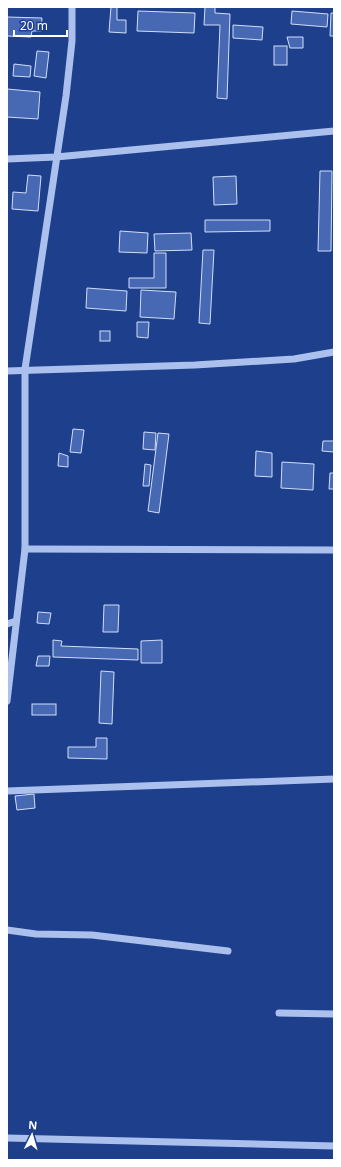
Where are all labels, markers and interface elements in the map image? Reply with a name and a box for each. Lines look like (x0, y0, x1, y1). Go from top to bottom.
scale bar (14, 12, 67, 38)
text: 20 m (20, 17, 48, 34)
north arrow (12, 1115, 52, 1155)
text: N (28, 1117, 38, 1132)

